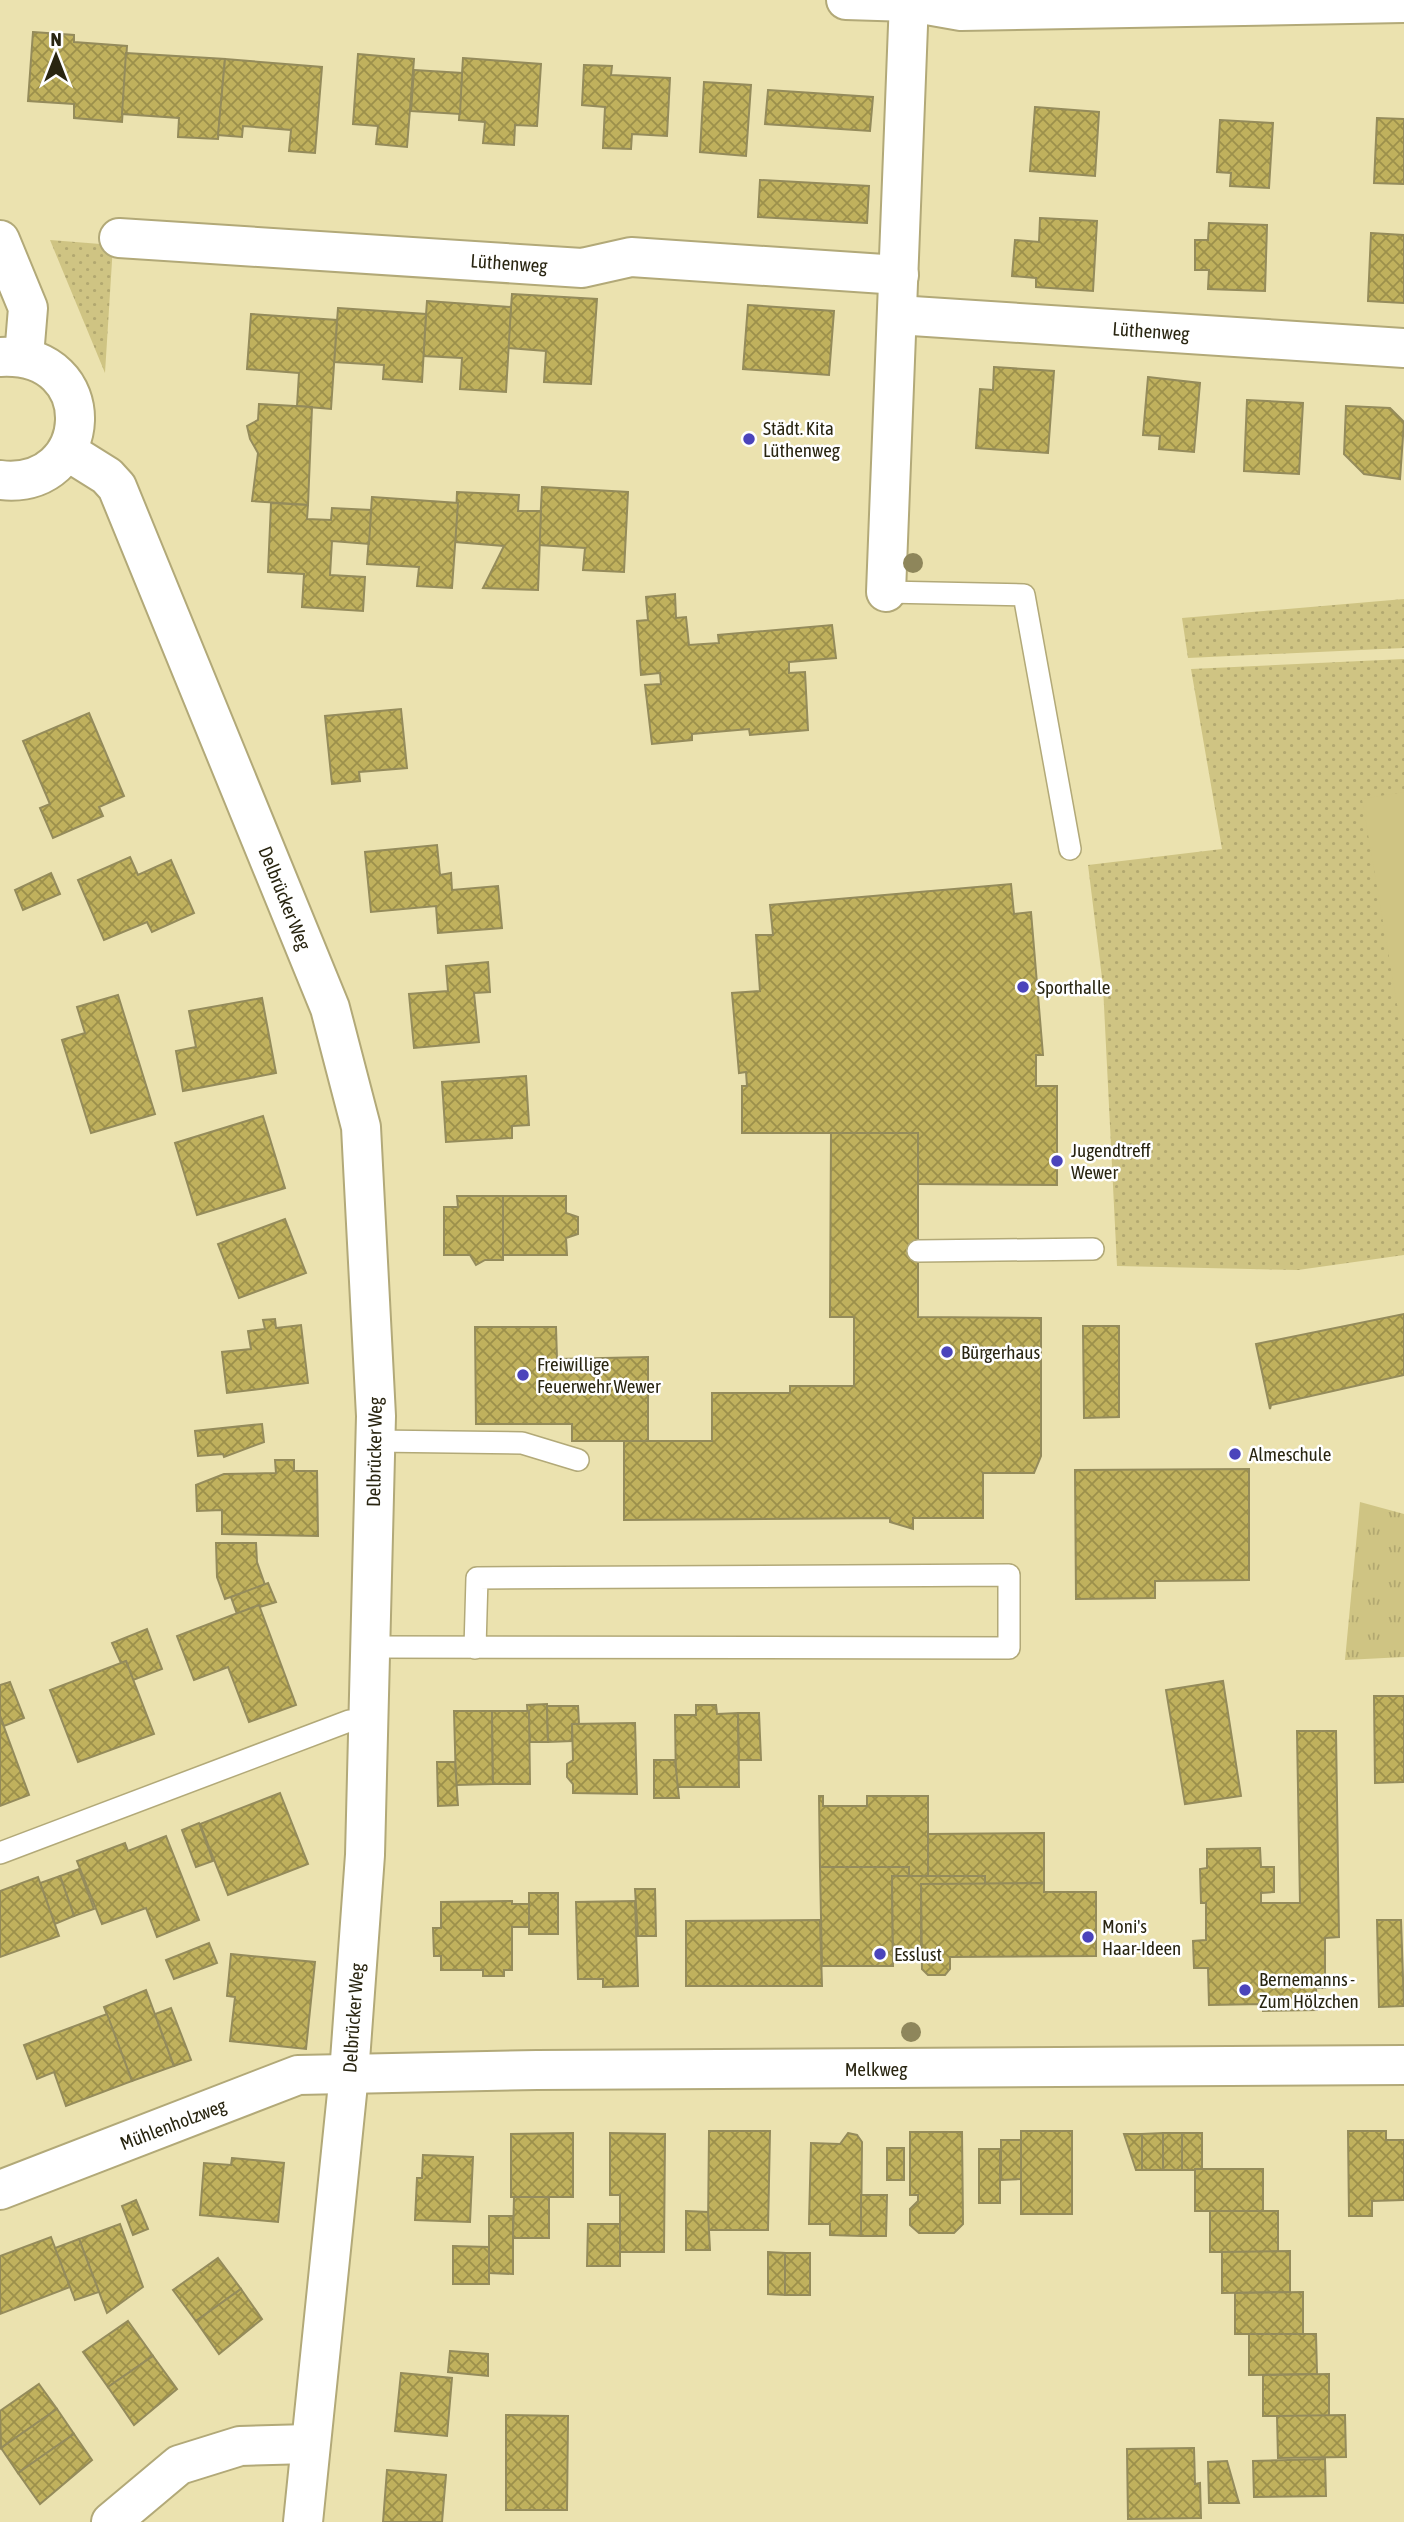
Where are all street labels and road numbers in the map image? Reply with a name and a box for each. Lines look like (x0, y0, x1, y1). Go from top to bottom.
street label: Lüthenweg (470, 249, 549, 277)
street label: Lüthenweg (1112, 317, 1191, 345)
street label: Delbrücker Weg (254, 843, 316, 954)
street label: Delbrücker Weg (362, 1396, 386, 1507)
street label: Delbrücker Weg (338, 1962, 368, 2074)
street label: Melkweg (845, 2058, 908, 2080)
street label: Mühlenholzweg (117, 2093, 230, 2154)

